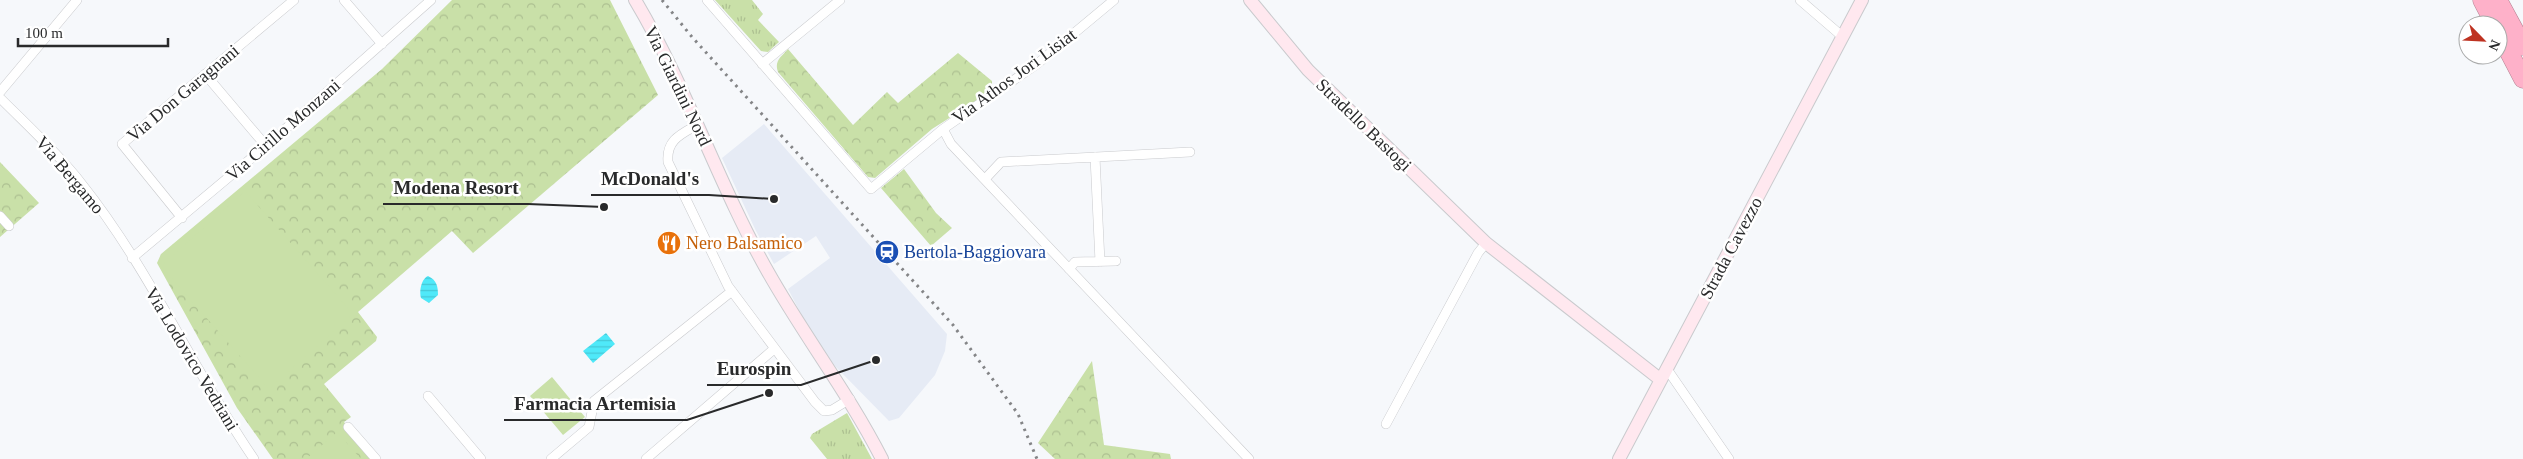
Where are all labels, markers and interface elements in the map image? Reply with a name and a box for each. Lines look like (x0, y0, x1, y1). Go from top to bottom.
scale bar (18, 15, 168, 47)
north arrow (2458, 15, 2508, 65)
street label: Via Giardini Nord (640, 23, 716, 149)
street label: Via Athos Jori Lisiat (948, 24, 1080, 128)
text: 100 m (25, 25, 63, 41)
text: N (2486, 37, 2503, 53)
street label: Via Don Garagnani (123, 40, 243, 146)
street label: Via Cirillo Monzani (222, 75, 344, 185)
street label: Stradello Bastogi (1312, 75, 1416, 175)
street label: Via Bergamo (32, 132, 108, 218)
callout: McDonald's (591, 161, 709, 195)
text: McDonald's (601, 168, 699, 189)
callout: Modena Resort (383, 170, 528, 204)
text: Modena Resort (393, 177, 519, 198)
street label: Strada Cavezzo (1696, 194, 1766, 302)
restaurant icon: Nero Balsamico (656, 230, 682, 256)
place label: Nero Balsamico (686, 233, 802, 253)
station icon: Bertola-Baggiovara (874, 239, 900, 265)
place label: Bertola-Baggiovara (904, 242, 1046, 262)
street label: Via Lodovico Vedriani (141, 284, 243, 434)
callout: Eurospin (707, 351, 801, 385)
text: Eurospin (717, 358, 792, 379)
callout: Farmacia Artemisia (504, 386, 687, 420)
text: Farmacia Artemisia (514, 393, 676, 414)

